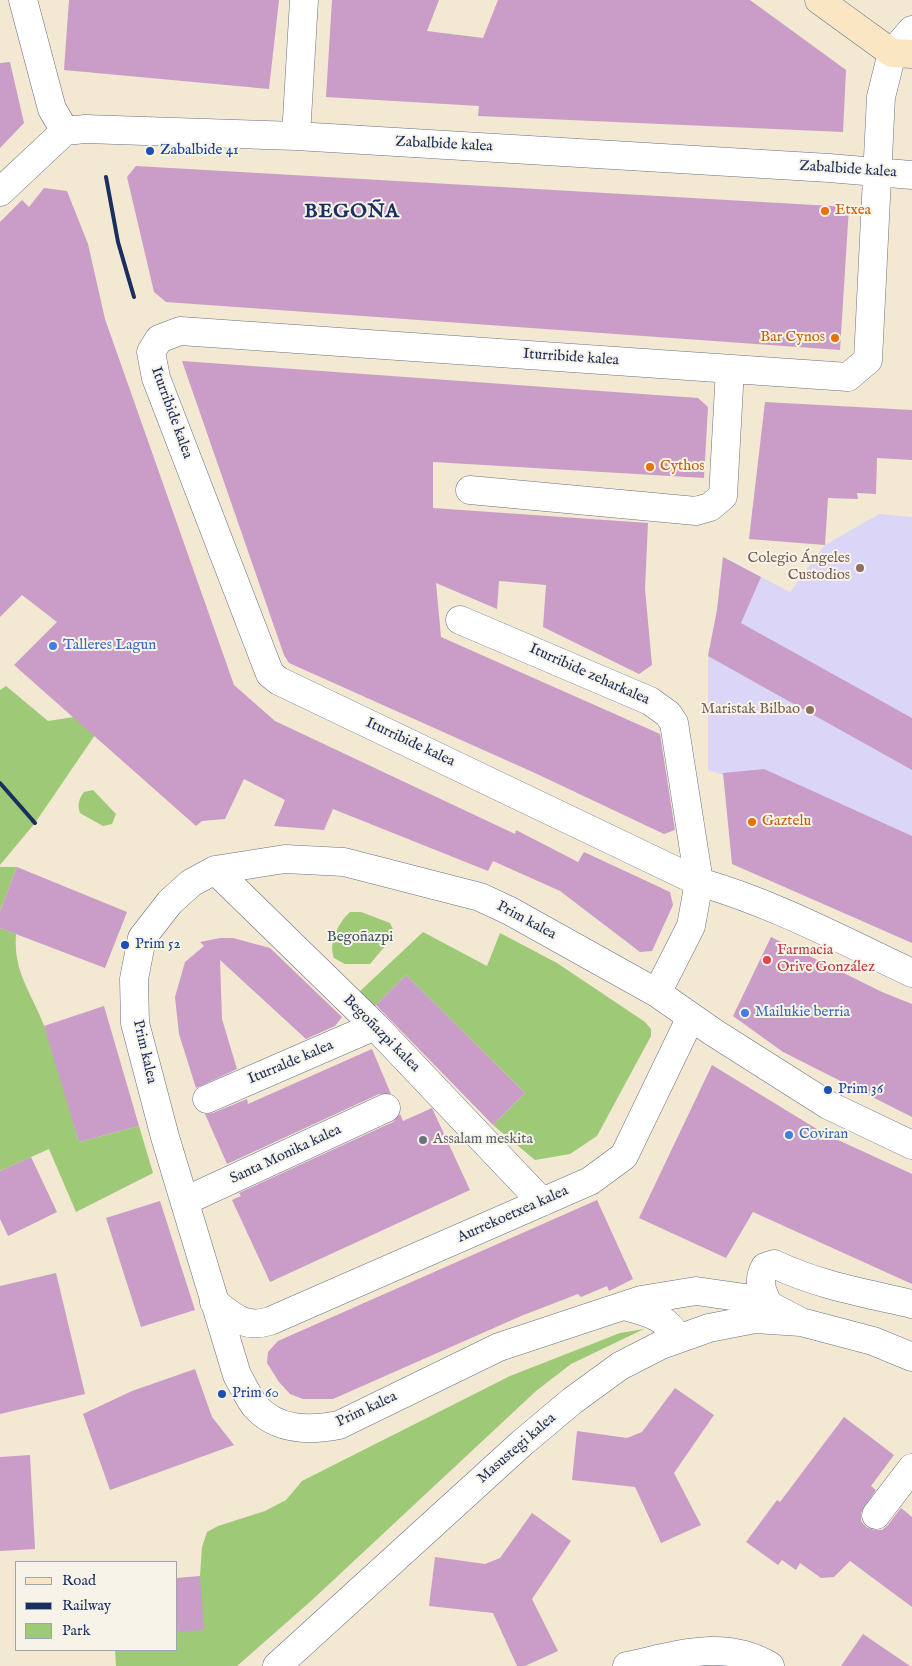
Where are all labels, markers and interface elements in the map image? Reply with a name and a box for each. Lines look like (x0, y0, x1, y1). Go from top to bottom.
street label: Zabalbide kalea (395, 133, 493, 157)
place label: Zabalbide 41 (160, 142, 239, 160)
marker: Zabalbide 41 (144, 145, 156, 157)
street label: Zabalbide kalea (799, 158, 897, 182)
district label: BEGOÑA (303, 201, 401, 225)
place label: Etxea (835, 202, 871, 220)
marker: Etxea (819, 205, 831, 217)
place label: Bar Cynos (760, 329, 825, 347)
marker: Bar Cynos (829, 332, 841, 344)
street label: Iturribide kalea (522, 346, 620, 370)
street label: Iturribide kalea (146, 365, 196, 461)
place label: Cythos (660, 458, 705, 476)
marker: Cythos (644, 461, 656, 473)
place label: Colegio Ángeles Custodios (748, 550, 850, 585)
marker: Colegio Ángeles Custodios (854, 562, 866, 574)
place label: Talleres Lagun (63, 637, 156, 655)
marker: Talleres Lagun (47, 640, 59, 652)
street label: Iturribide zeharkalea (526, 640, 652, 710)
place label: Maristak Bilbao (701, 701, 800, 719)
marker: Maristak Bilbao (804, 704, 816, 716)
street label: Iturribide kalea (363, 715, 457, 771)
place label: Gaztelu (762, 813, 811, 831)
marker: Gaztelu (746, 816, 758, 828)
street label: Prim kalea (493, 898, 559, 944)
park label: Begoñazpi (327, 929, 393, 947)
place label: Prim 52 (135, 936, 180, 954)
marker: Prim 52 (119, 939, 131, 951)
place label: Farmacia Orive González (777, 942, 875, 977)
marker: Farmacia Orive González (761, 954, 773, 966)
street label: Begoñazpi kalea (339, 992, 423, 1076)
place label: Mailukie berria (755, 1004, 850, 1022)
marker: Mailukie berria (739, 1007, 751, 1019)
street label: Prim kalea (128, 1018, 160, 1086)
street label: Iturralde kalea (246, 1037, 336, 1089)
place label: Prim 36 (838, 1081, 883, 1099)
marker: Prim 36 (822, 1084, 834, 1096)
street label: Santa Monika kalea (227, 1121, 345, 1189)
place label: Coviran (799, 1126, 848, 1144)
marker: Coviran (783, 1129, 795, 1141)
place label: Assalam meskita (433, 1131, 533, 1149)
marker: Assalam meskita (417, 1134, 429, 1146)
street label: Aurrekoetxea kalea (455, 1182, 571, 1248)
place label: Prim 60 (232, 1385, 279, 1403)
marker: Prim 60 (216, 1388, 228, 1400)
street label: Prim kalea (334, 1388, 400, 1432)
street label: Masustegi kalea (474, 1410, 560, 1488)
legend (15, 1561, 178, 1651)
text: Road (62, 1571, 96, 1590)
text: Railway (62, 1596, 111, 1615)
text: Park (62, 1621, 91, 1640)

